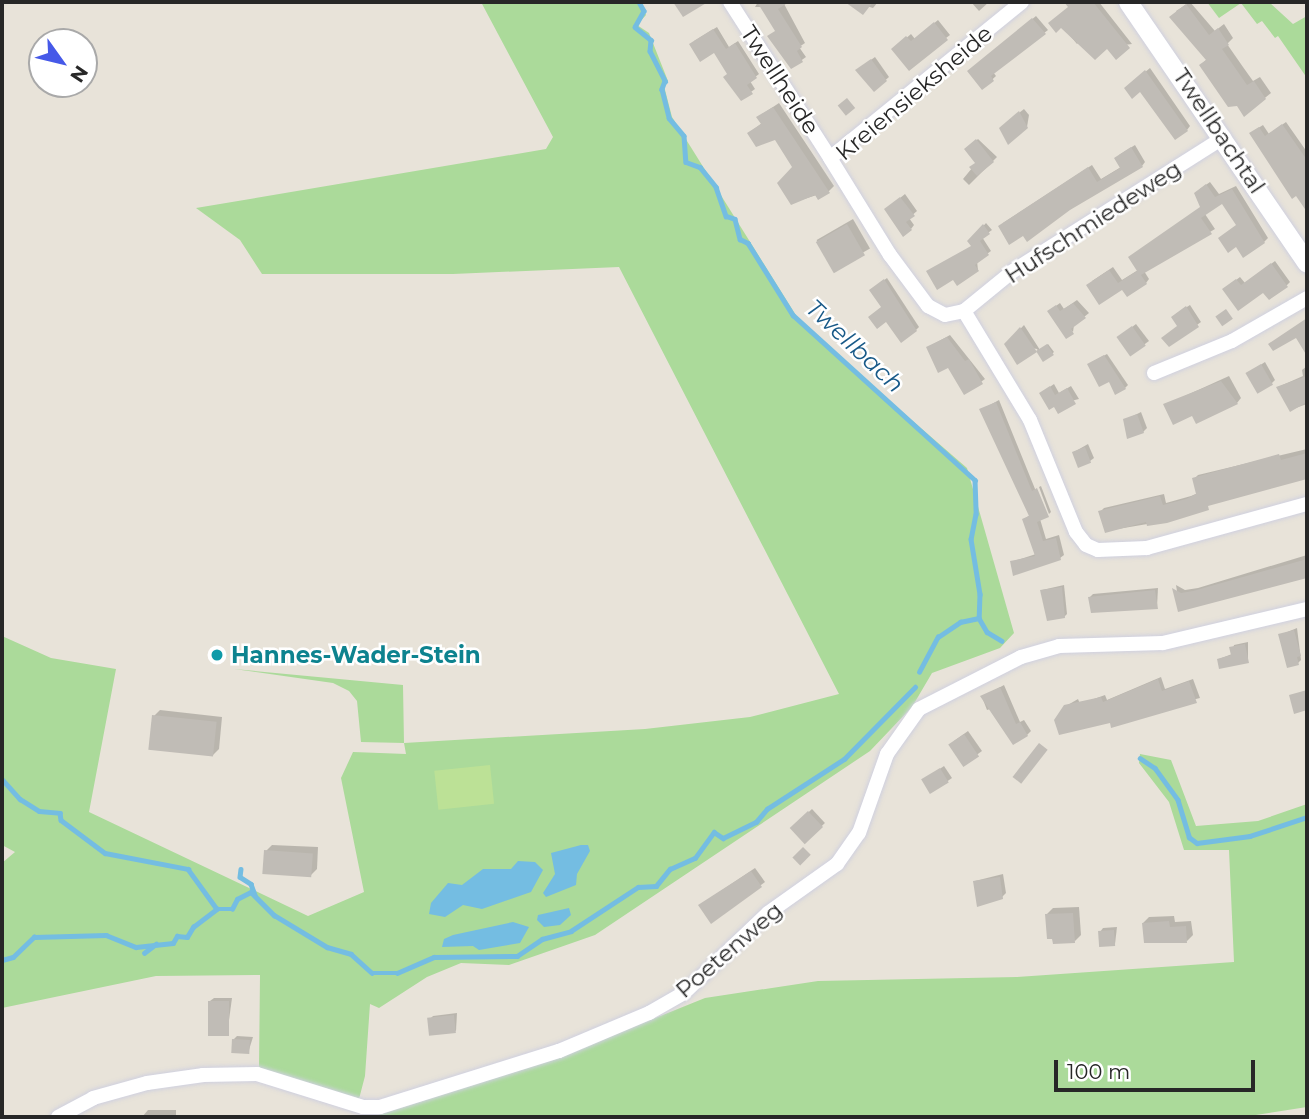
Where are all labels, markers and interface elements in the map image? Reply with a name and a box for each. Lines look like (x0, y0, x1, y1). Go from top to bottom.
street label: Kreiensieksheide (830, 20, 998, 166)
street label: Twellheide (735, 21, 825, 139)
north arrow (28, 28, 98, 98)
text: N (65, 61, 93, 87)
street label: Twellbachtal (1167, 63, 1271, 199)
street label: Hufschmiedeweg (1000, 155, 1186, 289)
water label: Twellbach (800, 293, 910, 399)
place label: Hannes-Wader-Stein (231, 641, 481, 669)
marker: Hannes-Wader-Stein (209, 647, 225, 663)
street label: Poetenweg (670, 896, 788, 1004)
scale bar (1057, 1046, 1258, 1090)
text: 100 m (1067, 1059, 1130, 1084)

